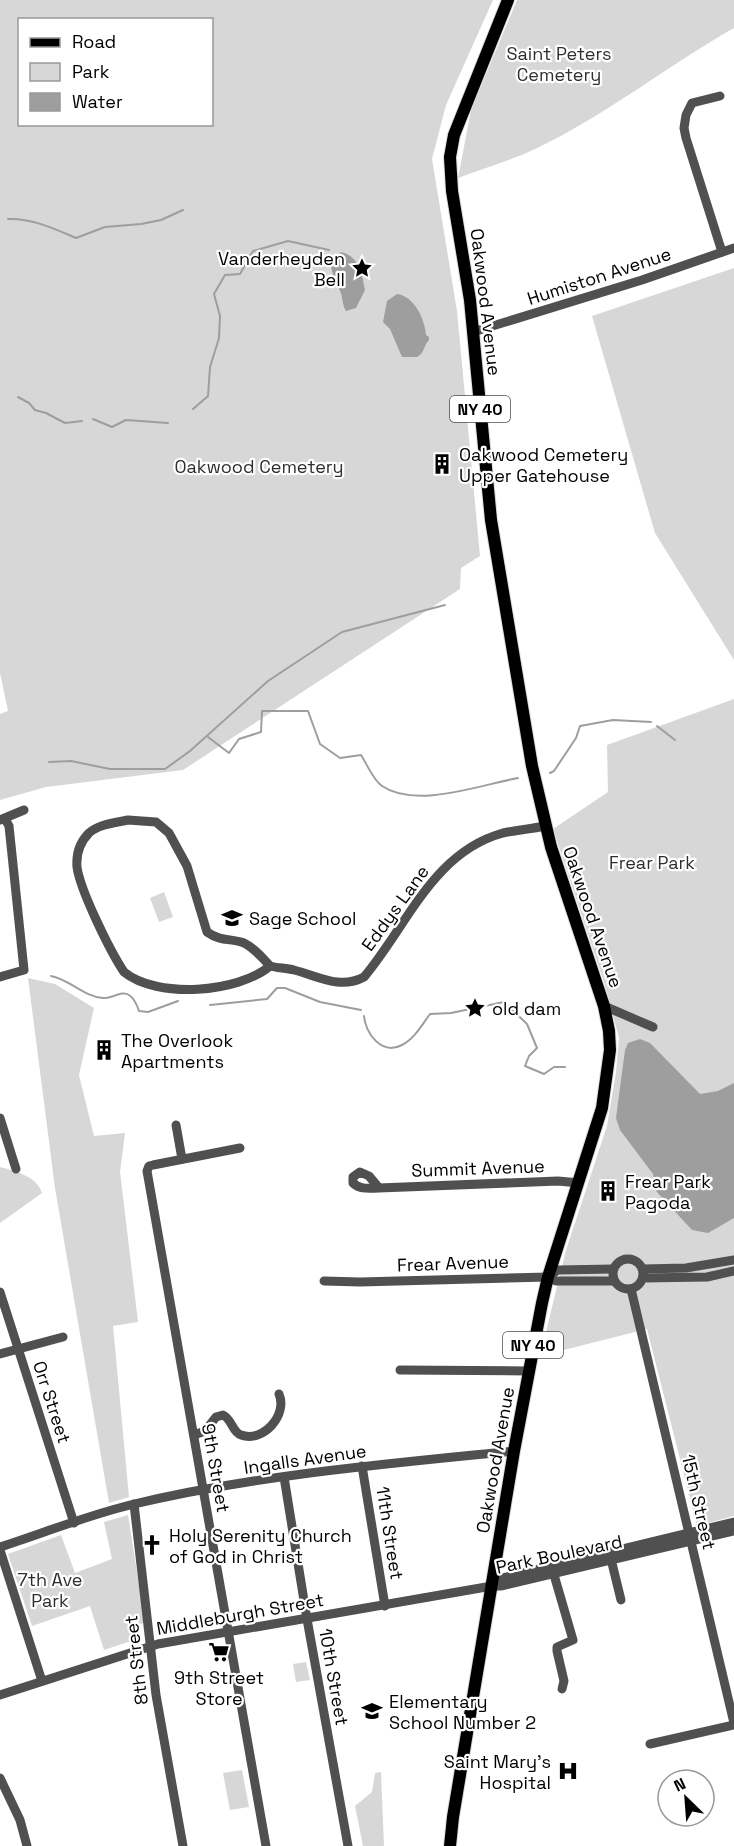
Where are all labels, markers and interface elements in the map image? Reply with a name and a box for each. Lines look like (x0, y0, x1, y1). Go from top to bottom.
legend (18, 18, 213, 126)
text: Road (72, 30, 116, 53)
park label: Saint Peters Cemetery (506, 42, 612, 86)
text: Park (72, 60, 110, 83)
text: Water (72, 90, 123, 113)
street label: Oakwood Avenue (466, 227, 506, 377)
street label: Humiston Avenue (524, 242, 674, 310)
place label: Vanderheyden Bell (218, 247, 345, 291)
place icon: Vanderheyden Bell (350, 256, 374, 280)
road number: NY 40 (450, 396, 510, 422)
place label: Oakwood Cemetery Upper Gatehouse (459, 443, 628, 487)
building icon: Oakwood Cemetery Upper Gatehouse (430, 452, 454, 476)
park label: Oakwood Cemetery (174, 455, 344, 478)
street label: Oakwood Avenue (558, 843, 628, 991)
park label: Frear Park (609, 851, 695, 874)
street label: Eddys Lane (356, 861, 434, 955)
school or university icon: Sage School (220, 906, 244, 930)
place label: Sage School (249, 907, 356, 930)
place icon: old dam (463, 996, 487, 1020)
place label: old dam (492, 997, 561, 1020)
place label: The Overlook Apartments (121, 1029, 233, 1073)
building icon: The Overlook Apartments (92, 1038, 116, 1062)
street label: Summit Avenue (411, 1154, 545, 1182)
place label: Frear Park Pagoda (625, 1170, 711, 1214)
building icon: Frear Park Pagoda (596, 1179, 620, 1203)
street label: Frear Avenue (397, 1250, 509, 1276)
road number: NY 40 (503, 1332, 563, 1358)
street label: Orr Street (28, 1358, 76, 1446)
street label: Oakwood Avenue (471, 1385, 519, 1535)
street label: 9th Street (197, 1422, 235, 1514)
street label: Ingalls Avenue (242, 1439, 368, 1479)
street label: 15th Street (677, 1452, 721, 1552)
street label: 11th Street (371, 1485, 409, 1581)
place label: Holy Serenity Church of God in Christ (169, 1524, 352, 1568)
street label: Park Boulevard (494, 1529, 624, 1579)
church icon: Holy Serenity Church of God in Christ (140, 1533, 164, 1557)
park label: 7th Ave Park (18, 1568, 82, 1612)
street label: Middleburgh Street (155, 1588, 325, 1640)
street label: 8th Street (119, 1614, 153, 1706)
street label: 10th Street (314, 1627, 354, 1727)
supermarket icon: 9th Street Store (207, 1640, 231, 1664)
place label: 9th Street Store (174, 1666, 264, 1710)
place label: Elementary School Number 2 (389, 1690, 536, 1734)
school or university icon: Elementary School Number 2 (360, 1699, 384, 1723)
place label: Saint Mary's Hospital (444, 1750, 551, 1794)
hospital icon: Saint Mary's Hospital (556, 1759, 580, 1783)
north arrow (656, 1768, 716, 1828)
text: N (671, 1773, 689, 1797)

